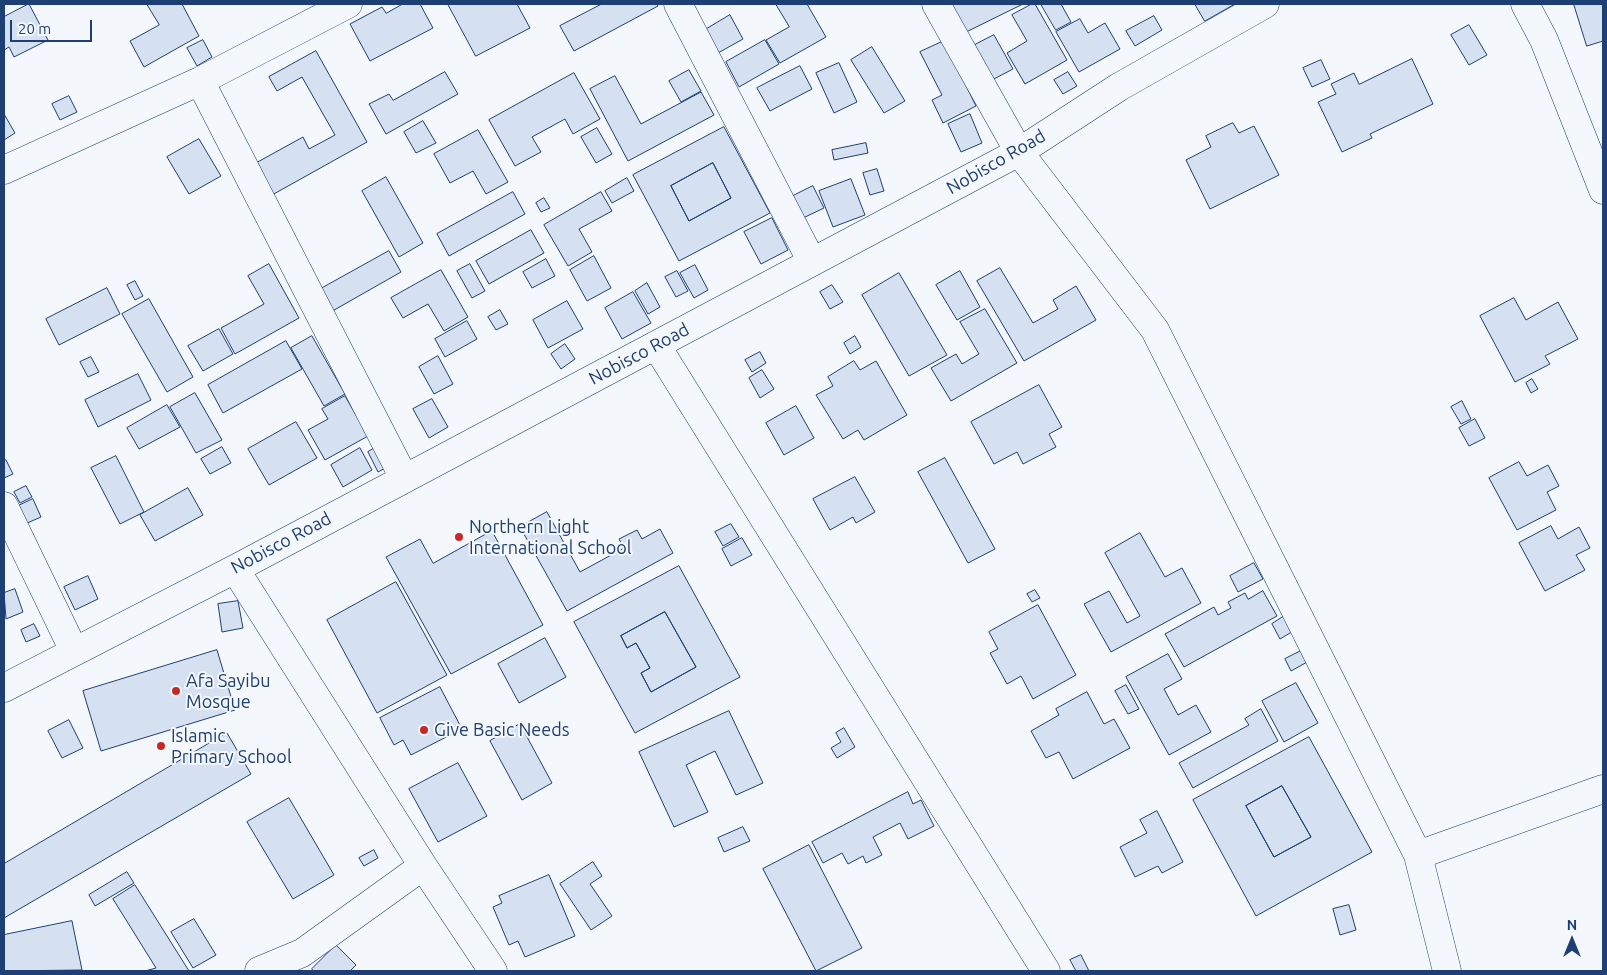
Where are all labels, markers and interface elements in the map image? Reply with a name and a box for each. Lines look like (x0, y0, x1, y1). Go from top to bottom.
scale bar (12, 10, 95, 42)
text: 20 m (18, 20, 51, 37)
street label: Nobisco Road (943, 125, 1049, 199)
street label: Nobisco Road (585, 319, 693, 389)
street label: Nobisco Road (227, 508, 335, 578)
place label: Northern Light International School (469, 516, 631, 558)
marker: Northern Light International School (453, 531, 465, 543)
place label: Afa Sayibu Mosque (186, 670, 270, 712)
marker: Afa Sayibu Mosque (170, 685, 182, 697)
place label: Give Basic Needs (434, 719, 570, 741)
marker: Give Basic Needs (418, 724, 430, 736)
place label: Islamic Primary School (171, 725, 292, 768)
marker: Islamic Primary School (155, 740, 167, 752)
north arrow (1547, 915, 1597, 965)
text: N (1567, 917, 1577, 933)

